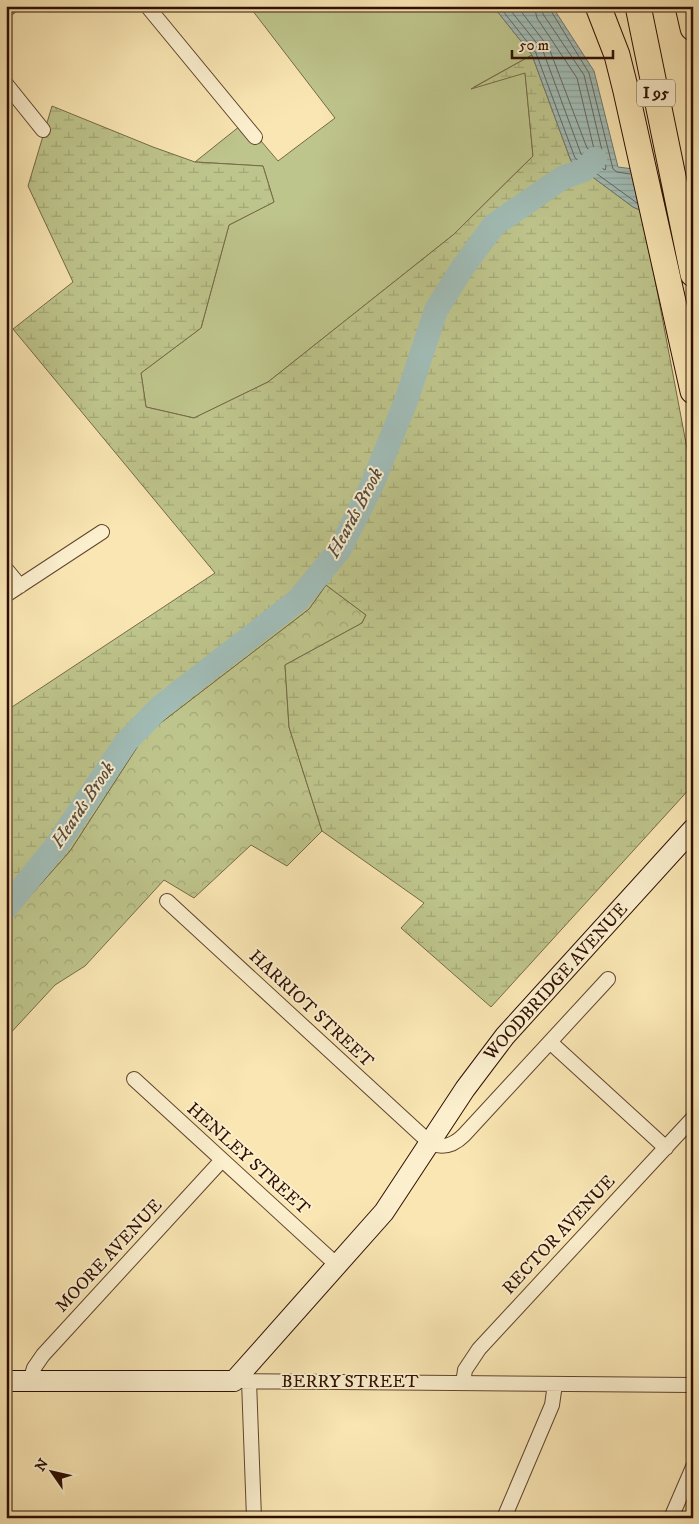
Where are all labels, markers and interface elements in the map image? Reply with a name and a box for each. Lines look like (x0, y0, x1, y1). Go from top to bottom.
scale bar (512, 28, 613, 60)
text: 50 m (519, 36, 549, 55)
road number: I 95 (637, 80, 675, 106)
water label: Heards Brook (321, 464, 388, 563)
water label: Heards Brook (45, 758, 120, 853)
street label: WOODBRIDGE AVENUE (479, 898, 633, 1066)
street label: HARRIOT STREET (244, 946, 378, 1073)
street label: HENLEY STREET (182, 1098, 314, 1220)
street label: RECTOR AVENUE (498, 1171, 620, 1299)
street label: MOORE AVENUE (51, 1195, 167, 1317)
street label: BERRY STREET (281, 1371, 419, 1393)
north arrow (28, 1446, 78, 1496)
text: N (31, 1455, 53, 1475)

